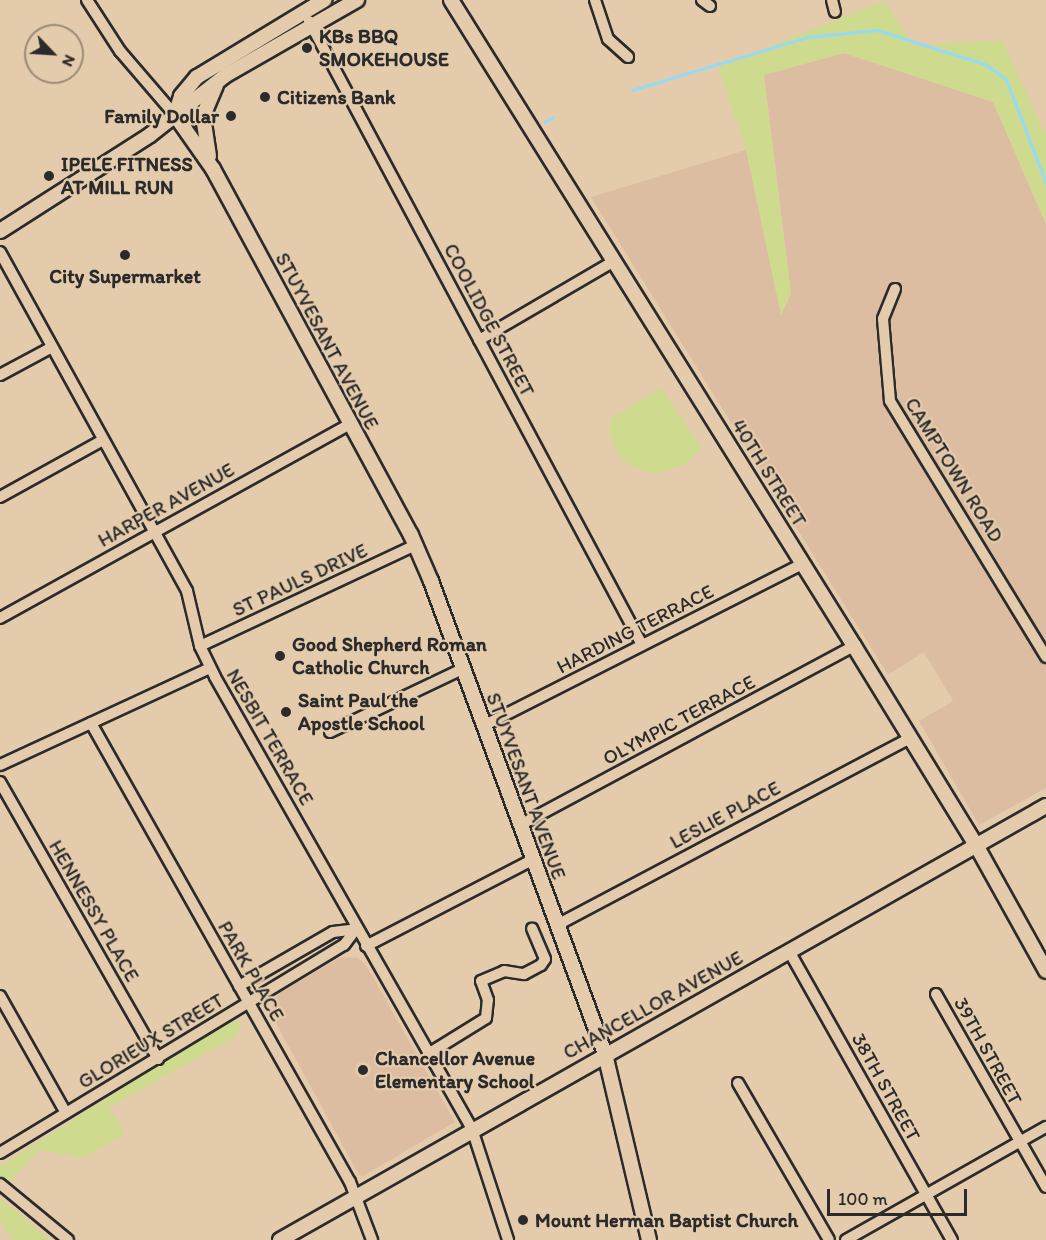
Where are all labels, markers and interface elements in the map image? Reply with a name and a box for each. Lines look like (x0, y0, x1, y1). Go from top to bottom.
north arrow (24, 24, 84, 84)
place label: KBs BBQ SMOKEHOUSE (319, 24, 449, 71)
marker: KBs BBQ SMOKEHOUSE (300, 41, 314, 55)
text: N (58, 52, 80, 70)
place label: Citizens Bank (277, 85, 396, 109)
marker: Citizens Bank (258, 90, 272, 104)
place label: Family Dollar (105, 104, 219, 128)
marker: Family Dollar (224, 109, 238, 123)
place label: IPELE FITNESS AT MILL RUN (61, 152, 193, 199)
marker: IPELE FITNESS AT MILL RUN (42, 169, 56, 183)
street label: COOLIDGE STREET (438, 239, 540, 401)
marker: City Supermarket (118, 248, 132, 262)
street label: STUYVESANT AVENUE (270, 249, 384, 433)
place label: City Supermarket (49, 264, 201, 288)
street label: CAMPTOWN ROAD (900, 393, 1008, 547)
street label: 40TH STREET (726, 415, 812, 531)
street label: HARPER AVENUE (94, 458, 238, 552)
street label: ST PAULS DRIVE (229, 538, 371, 622)
street label: HARDING TERRACE (552, 579, 718, 679)
place label: Good Shepherd Roman Catholic Church (292, 632, 486, 679)
marker: Good Shepherd Roman Catholic Church (273, 649, 287, 663)
street label: NESBIT TERRACE (221, 665, 319, 809)
street label: OLYMPIC TERRACE (599, 670, 759, 770)
place label: Saint Paul the Apostle School (298, 688, 425, 735)
street label: STUYVESANT AVENUE (481, 690, 571, 882)
marker: Saint Paul the Apostle School (279, 705, 293, 719)
street label: LESLIE PLACE (666, 776, 784, 854)
street label: HENNESSY PLACE (44, 836, 144, 986)
street label: PARK PLACE (213, 917, 289, 1025)
street label: CHANCELLOR AVENUE (559, 946, 747, 1064)
street label: GLORIEUX STREET (74, 988, 228, 1094)
street label: 39TH STREET (949, 993, 1027, 1109)
street label: 38TH STREET (846, 1029, 926, 1145)
place label: Chancellor Avenue Elementary School (375, 1046, 535, 1093)
marker: Chancellor Avenue Elementary School (356, 1063, 370, 1077)
scale bar (830, 1177, 970, 1215)
text: 100 m (838, 1188, 888, 1210)
place label: Mount Herman Baptist Church (535, 1208, 798, 1232)
marker: Mount Herman Baptist Church (516, 1213, 530, 1227)

